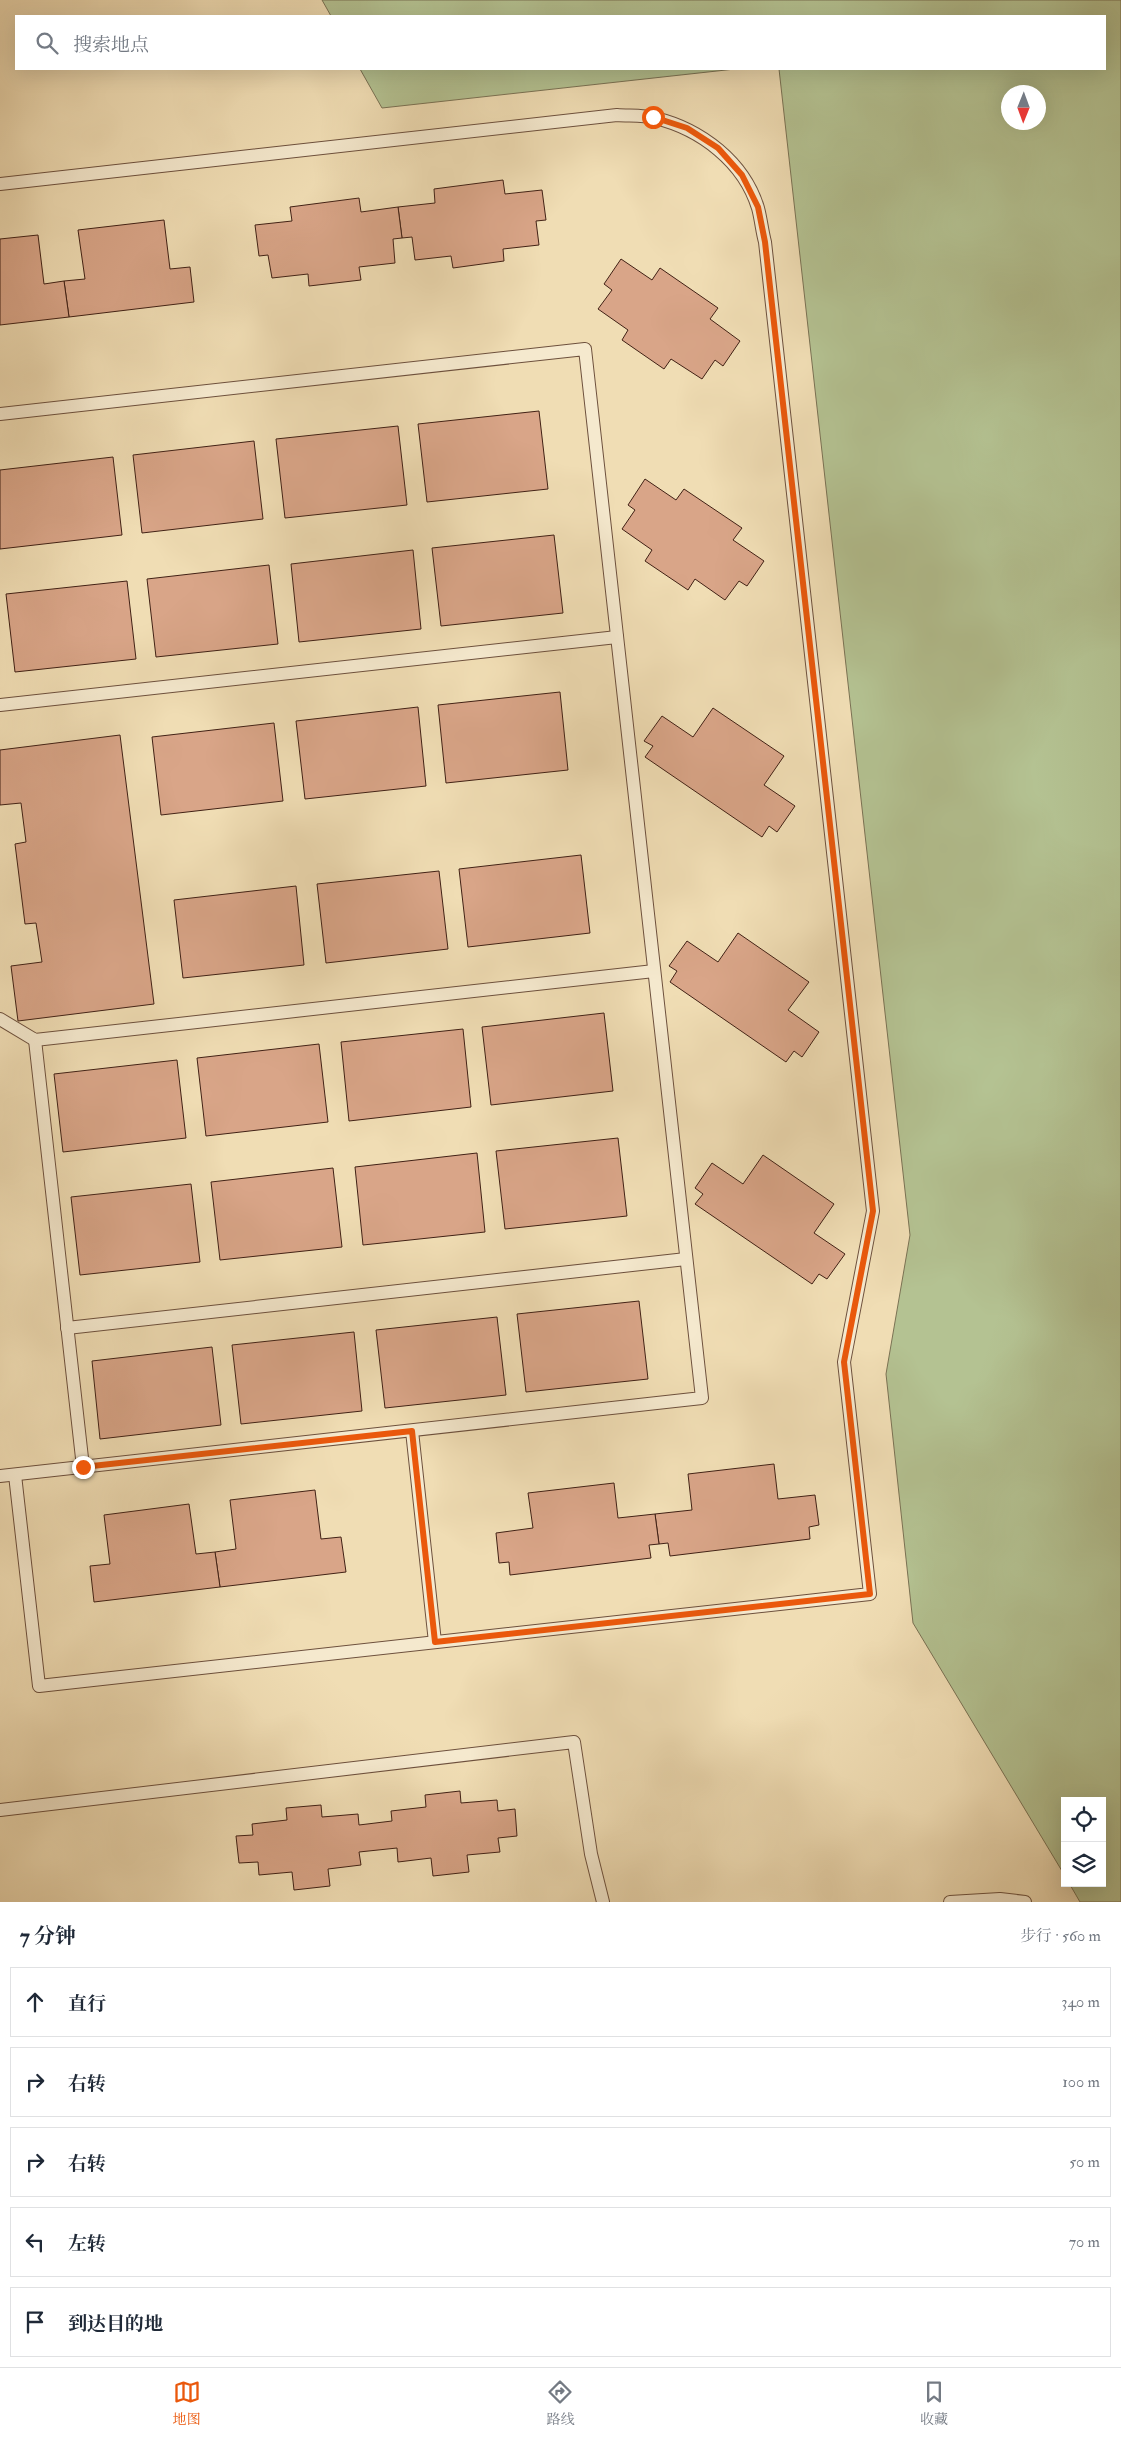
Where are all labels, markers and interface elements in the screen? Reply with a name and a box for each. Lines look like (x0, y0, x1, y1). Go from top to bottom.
search box (15, 15, 1106, 70)
icon: search (33, 29, 61, 57)
text: 搜索地点 (73, 33, 149, 57)
north arrow (1001, 85, 1046, 130)
route start (642, 106, 665, 129)
route end (72, 1456, 95, 1479)
map controls (1061, 1797, 1106, 1887)
button: locate (1061, 1797, 1106, 1842)
button: layers (1061, 1842, 1106, 1887)
text: 7 分钟 (20, 1923, 76, 1950)
text: 步行 · 560 m (1020, 1926, 1101, 1946)
icon: ahead (21, 1988, 49, 2016)
text: 直行 (68, 1992, 106, 2016)
text: 340 m (1061, 1992, 1100, 2012)
icon: right (21, 2068, 49, 2096)
text: 右转 (68, 2072, 106, 2096)
text: 100 m (1062, 2072, 1100, 2092)
icon: right (21, 2148, 49, 2176)
text: 右转 (68, 2152, 106, 2176)
text: 50 m (1069, 2152, 1100, 2172)
icon: left (21, 2228, 49, 2256)
text: 左转 (68, 2232, 106, 2256)
text: 70 m (1069, 2232, 1100, 2252)
icon: arrive (21, 2308, 49, 2336)
text: 到达目的地 (68, 2312, 163, 2336)
tab: 地图 (173, 2378, 201, 2428)
tab: 路线 (546, 2378, 574, 2428)
tab: 收藏 (920, 2378, 948, 2428)

